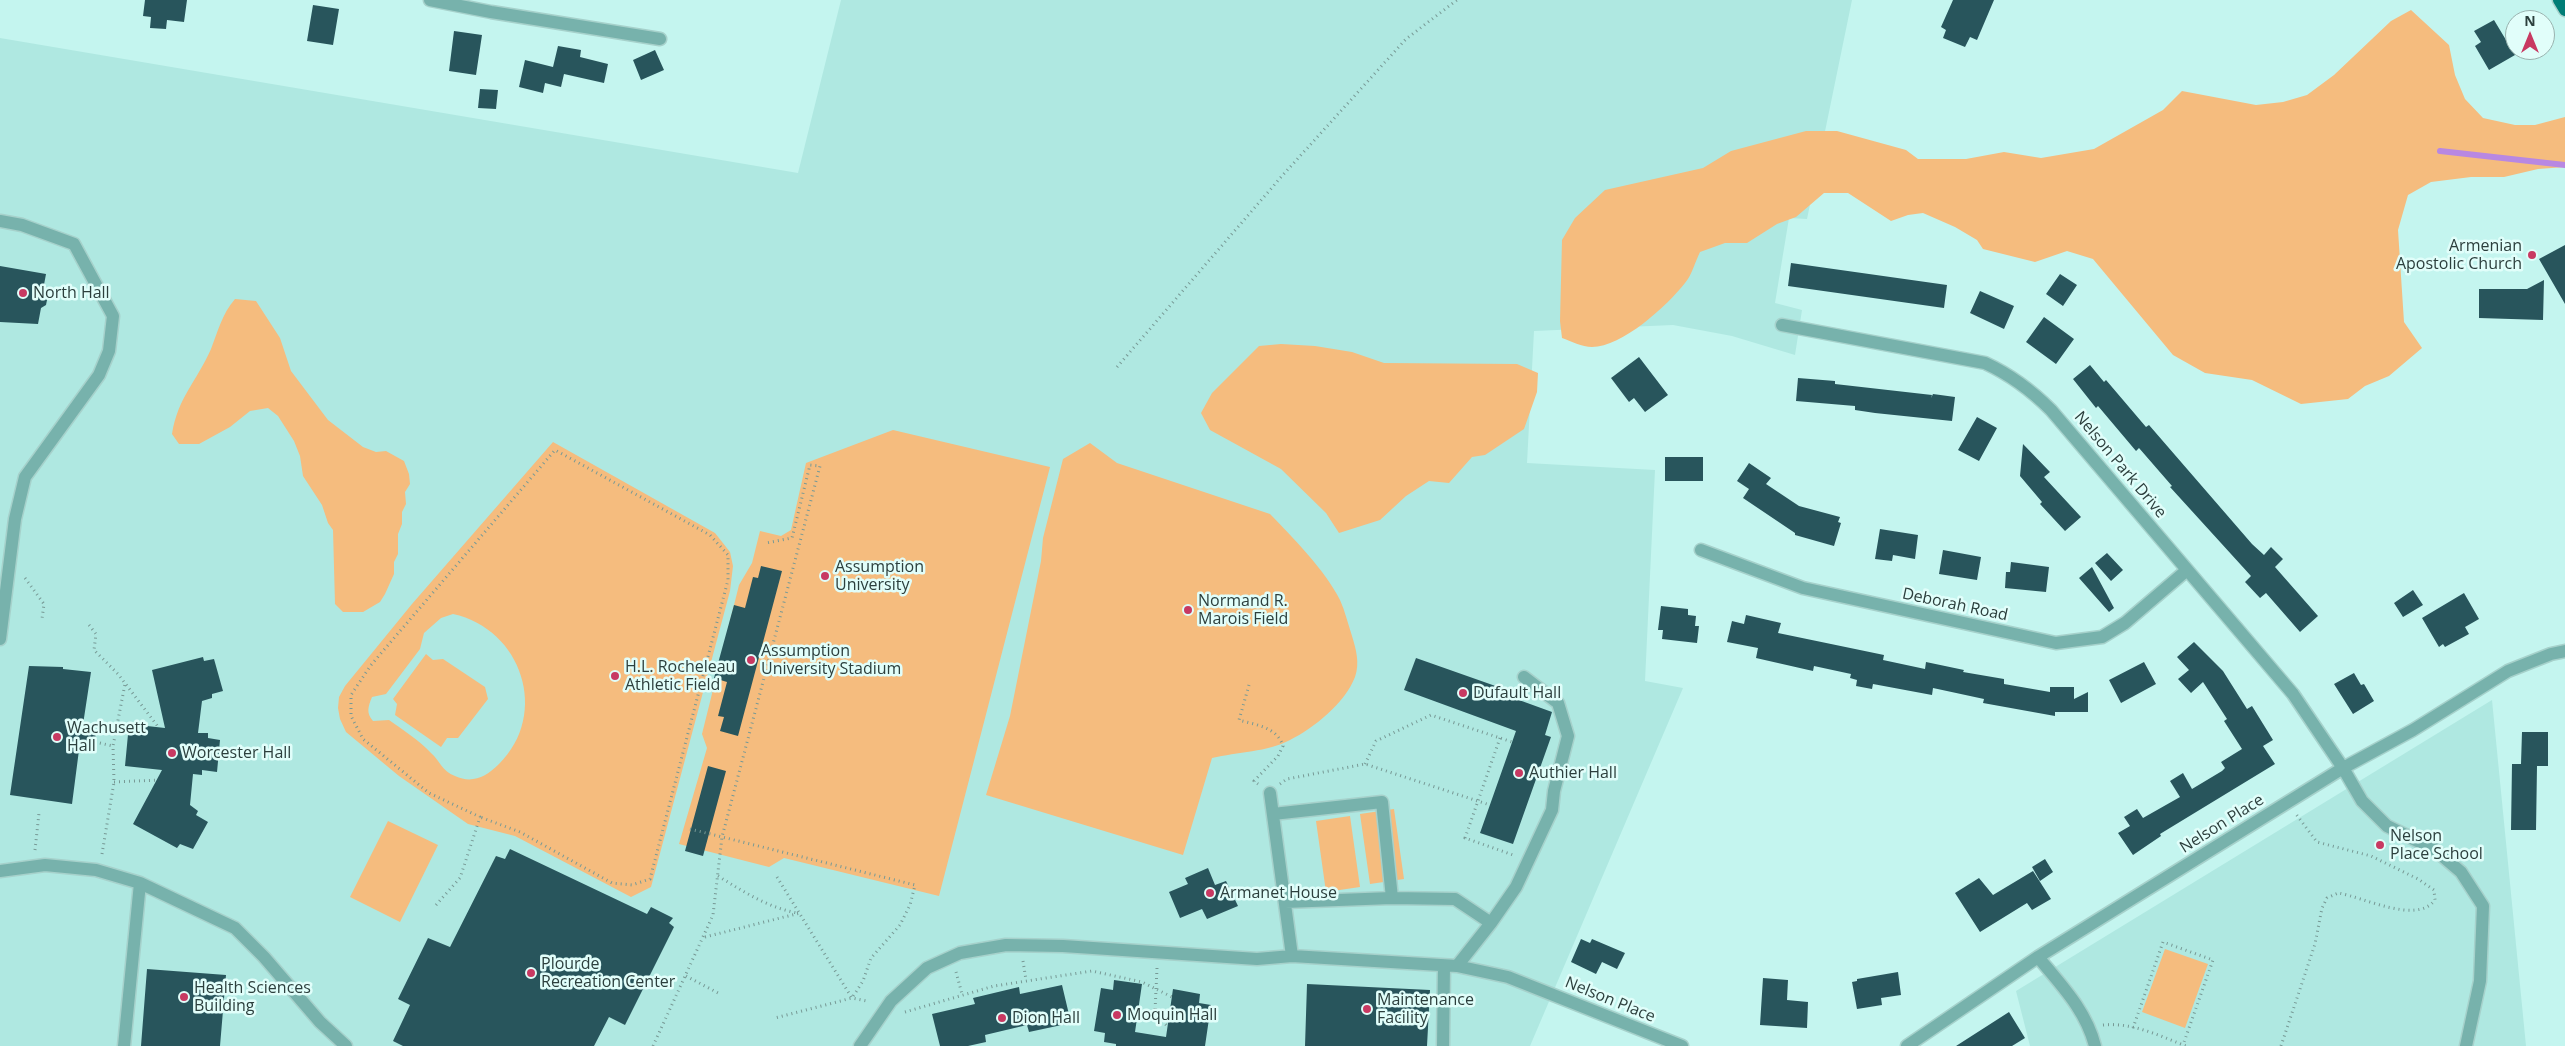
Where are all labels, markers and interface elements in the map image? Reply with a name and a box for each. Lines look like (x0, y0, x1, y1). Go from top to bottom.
north arrow (2505, 10, 2555, 60)
text: N (2524, 11, 2536, 30)
place label: Armenian Apostolic Church (2396, 236, 2522, 274)
marker: Armenian Apostolic Church (2526, 249, 2538, 261)
place label: North Hall (33, 283, 110, 303)
marker: North Hall (17, 287, 29, 299)
street label: Nelson Park Drive (2070, 408, 2170, 522)
place label: Assumption University (835, 557, 924, 595)
marker: Assumption University (819, 570, 831, 582)
street label: Deborah Road (1900, 584, 2010, 626)
place label: Normand R. Marois Field (1198, 591, 1288, 629)
marker: Normand R. Marois Field (1182, 604, 1194, 616)
place label: Assumption University Stadium (761, 641, 901, 679)
marker: Assumption University Stadium (745, 654, 757, 666)
place label: H.L. Rocheleau Athletic Field (625, 657, 735, 695)
marker: H.L. Rocheleau Athletic Field (609, 670, 621, 682)
place label: Dufault Hall (1473, 683, 1561, 703)
marker: Dufault Hall (1457, 687, 1469, 699)
place label: Wachusett Hall (67, 718, 146, 756)
marker: Wachusett Hall (51, 731, 63, 743)
place label: Worcester Hall (182, 743, 291, 763)
marker: Worcester Hall (166, 747, 178, 759)
place label: Authier Hall (1529, 763, 1617, 783)
marker: Authier Hall (1513, 767, 1525, 779)
street label: Nelson Place (2176, 791, 2268, 857)
place label: Nelson Place School (2390, 826, 2483, 864)
marker: Nelson Place School (2374, 839, 2386, 851)
place label: Armanet House (1220, 883, 1337, 903)
marker: Armanet House (1204, 887, 1216, 899)
place label: Plourde Recreation Center (541, 954, 675, 992)
marker: Plourde Recreation Center (525, 967, 537, 979)
street label: Nelson Place (1562, 973, 1658, 1027)
place label: Health Sciences Building (194, 978, 311, 1016)
place label: Maintenance Facility (1377, 990, 1474, 1028)
marker: Health Sciences Building (178, 991, 190, 1003)
marker: Maintenance Facility (1361, 1003, 1373, 1015)
place label: Moquin Hall (1127, 1005, 1217, 1025)
place label: Dion Hall (1012, 1008, 1080, 1028)
marker: Moquin Hall (1111, 1009, 1123, 1021)
marker: Dion Hall (996, 1012, 1008, 1024)

